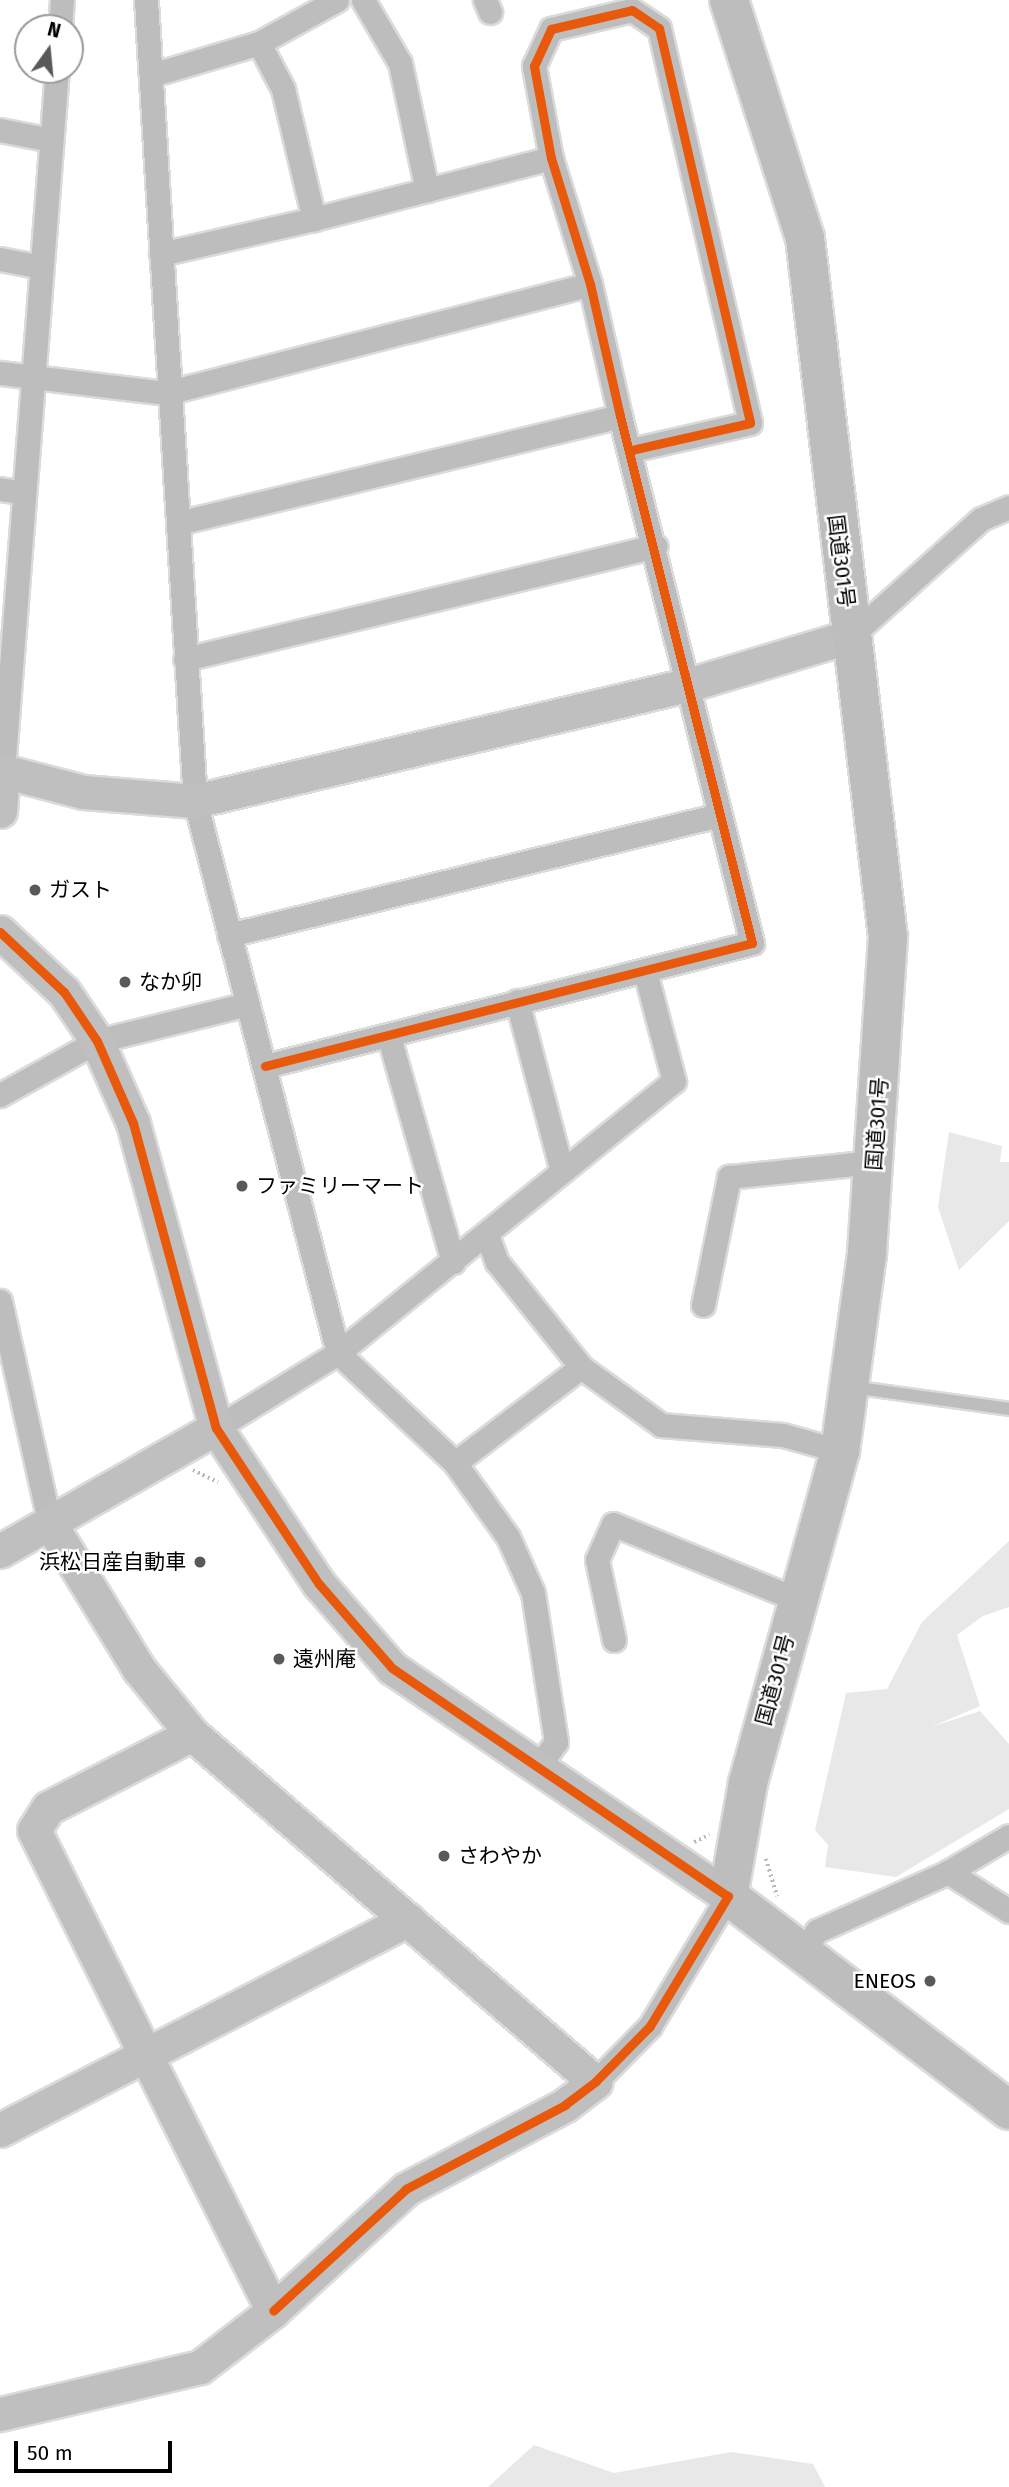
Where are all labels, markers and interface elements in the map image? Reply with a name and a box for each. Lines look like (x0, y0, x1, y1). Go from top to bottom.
north arrow (14, 14, 84, 84)
text: N (45, 17, 63, 43)
street label: 国道301号 (823, 513, 859, 609)
place label: ガスト (49, 877, 112, 903)
marker: ガスト (27, 882, 43, 898)
place label: なか卯 (139, 969, 202, 995)
marker: なか卯 (117, 974, 133, 990)
street label: 国道301号 (861, 1076, 893, 1172)
place label: ファミリーマート (256, 1173, 424, 1199)
marker: ファミリーマート (234, 1178, 250, 1194)
place label: 浜松日産自動車 (39, 1549, 186, 1575)
marker: 浜松日産自動車 (192, 1554, 208, 1570)
street label: 国道301号 (751, 1631, 799, 1729)
place label: 遠州庵 (293, 1646, 356, 1672)
marker: 遠州庵 (271, 1651, 287, 1667)
place label: さわやか (458, 1843, 542, 1869)
marker: さわやか (436, 1848, 452, 1864)
place label: ENEOS (853, 1968, 916, 1994)
marker: ENEOS (922, 1973, 938, 1989)
scale bar (18, 2428, 175, 2472)
text: 50 m (27, 2440, 73, 2466)

